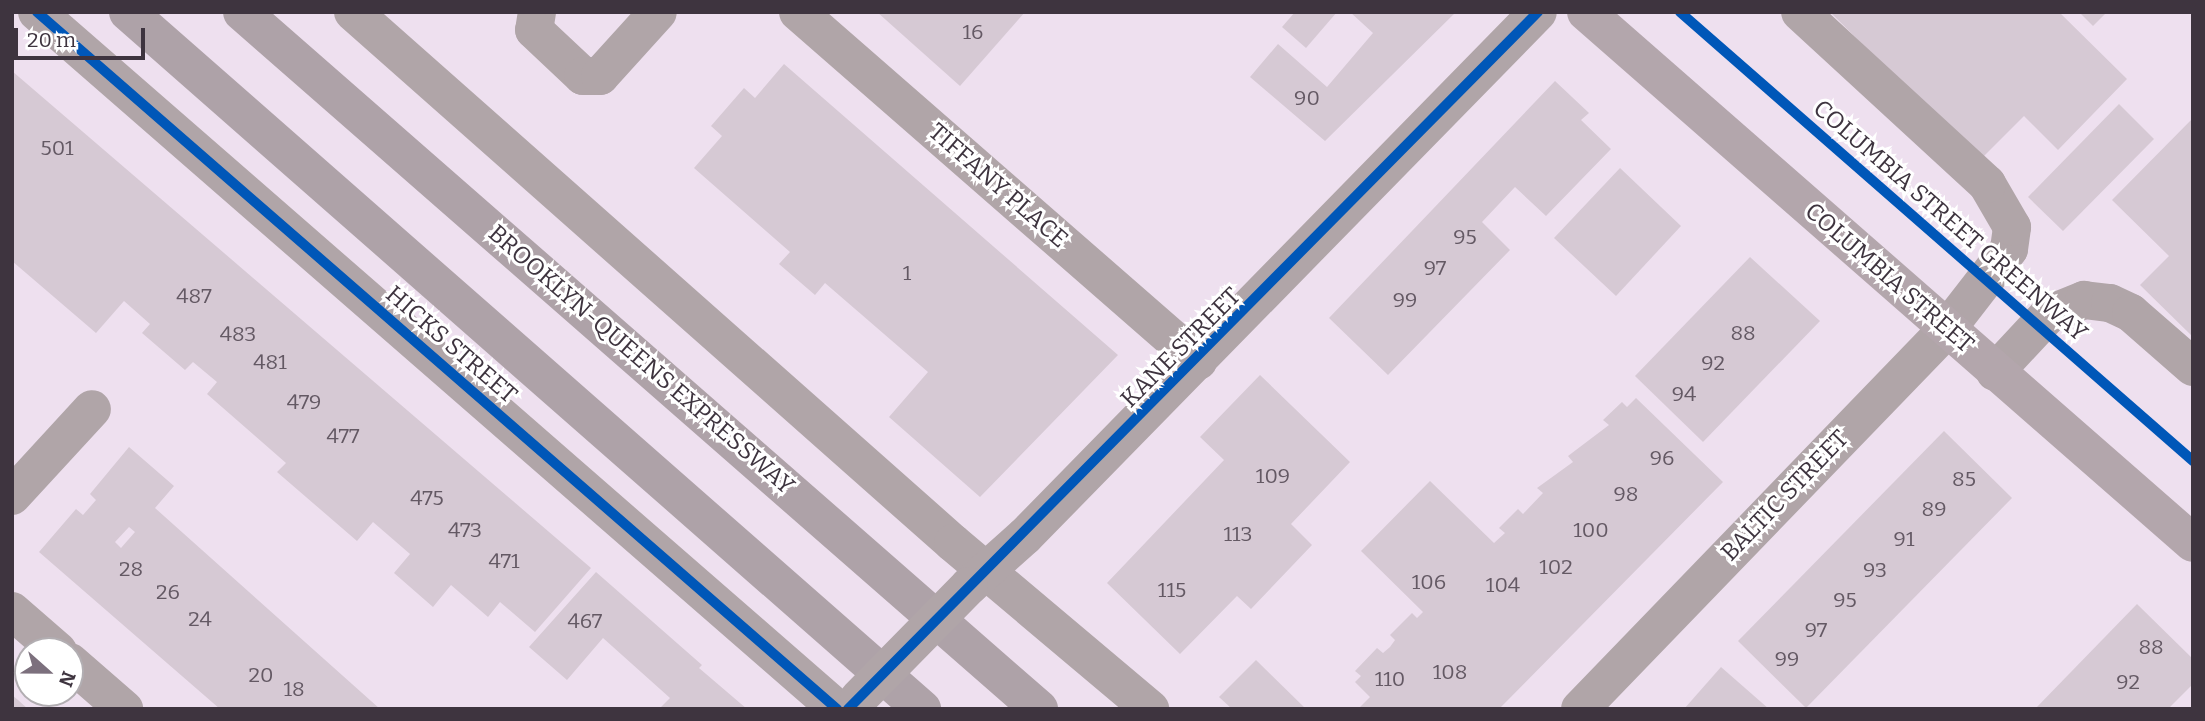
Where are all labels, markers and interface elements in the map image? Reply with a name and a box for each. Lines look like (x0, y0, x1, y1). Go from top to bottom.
scale bar (18, 14, 149, 58)
house number: 16 (963, 19, 983, 45)
text: 20 m (27, 27, 76, 53)
house number: 90 (1294, 85, 1320, 111)
street label: COLUMBIA STREET GREENWAY (1807, 94, 2093, 348)
street label: TIFFANY PLACE (922, 118, 1074, 254)
house number: 501 (40, 135, 74, 161)
street label: COLUMBIA STREET (1799, 197, 1979, 359)
street label: BROOKLYN-QUEENS EXPRESSWAY (482, 219, 800, 501)
house number: 95 (1453, 224, 1477, 250)
house number: 97 (1424, 255, 1446, 281)
house number: 1 (903, 260, 911, 286)
street label: HICKS STREET (380, 280, 522, 410)
street label: KANE STREET (1115, 282, 1247, 414)
house number: 487 (176, 283, 212, 309)
house number: 99 (1393, 287, 1417, 313)
house number: 88 (1730, 320, 1756, 346)
house number: 483 (220, 321, 256, 347)
house number: 481 (253, 349, 287, 375)
house number: 92 (1701, 350, 1725, 376)
house number: 94 (1672, 381, 1696, 407)
house number: 479 (287, 389, 321, 415)
house number: 477 (326, 423, 360, 449)
street label: BALTIC STREET (1715, 425, 1855, 567)
house number: 96 (1650, 445, 1674, 471)
house number: 109 (1256, 463, 1290, 489)
house number: 85 (1952, 466, 1976, 492)
house number: 98 (1614, 481, 1638, 507)
house number: 475 (410, 485, 444, 511)
house number: 89 (1922, 496, 1946, 522)
house number: 473 (448, 517, 482, 543)
house number: 100 (1573, 517, 1609, 543)
house number: 113 (1223, 521, 1253, 547)
house number: 91 (1894, 526, 1914, 552)
house number: 471 (488, 548, 520, 574)
house number: 102 (1539, 554, 1573, 580)
house number: 28 (119, 556, 143, 582)
house number: 93 (1863, 557, 1887, 583)
house number: 106 (1412, 569, 1446, 595)
house number: 104 (1486, 572, 1520, 598)
house number: 115 (1158, 577, 1186, 603)
house number: 26 (156, 579, 180, 605)
house number: 95 (1833, 587, 1857, 613)
house number: 24 (188, 606, 212, 632)
house number: 467 (568, 608, 602, 634)
house number: 97 (1805, 617, 1827, 643)
house number: 88 (2138, 634, 2164, 660)
north arrow (14, 637, 84, 707)
house number: 99 (1775, 646, 1799, 672)
house number: 108 (1433, 659, 1467, 685)
house number: 20 (249, 662, 273, 688)
house number: 110 (1375, 666, 1405, 692)
text: N (54, 668, 81, 690)
house number: 92 (2116, 669, 2140, 695)
house number: 18 (283, 676, 305, 702)

